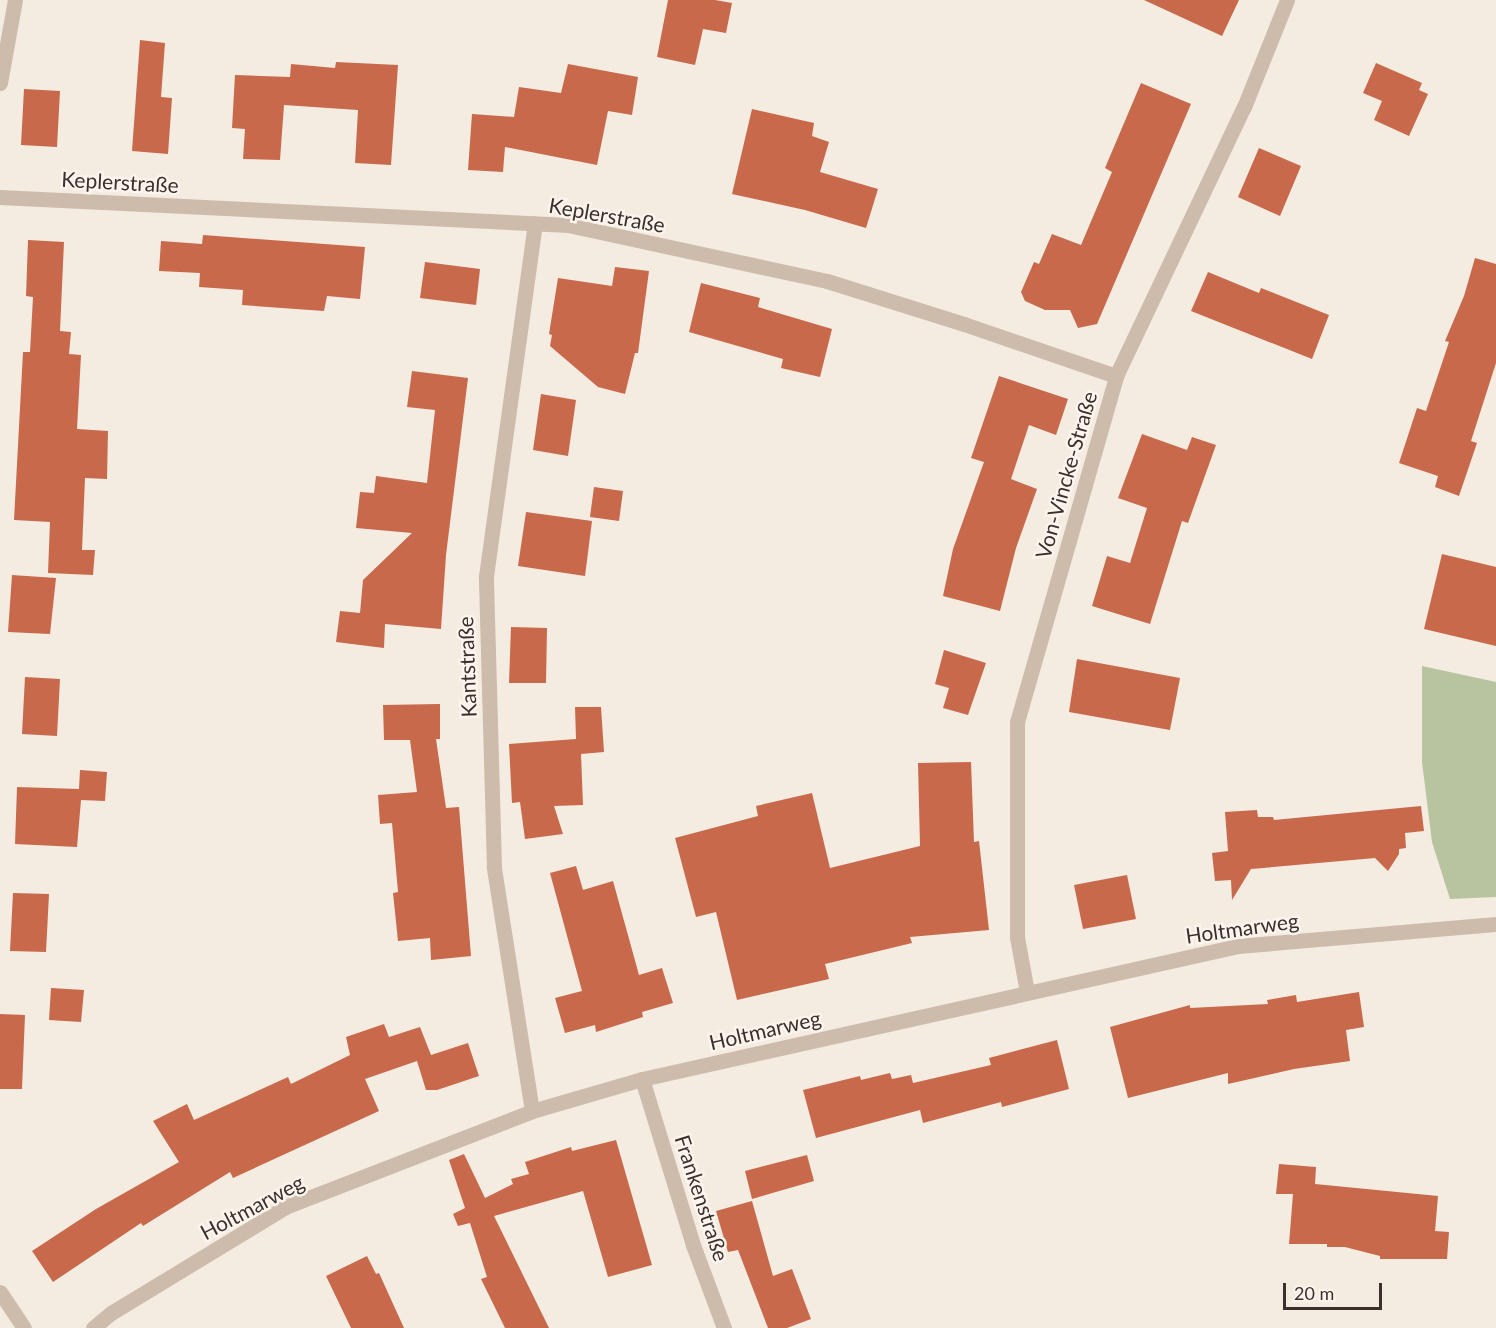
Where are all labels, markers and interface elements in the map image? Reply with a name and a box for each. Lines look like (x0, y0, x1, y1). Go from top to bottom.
street label: Keplerstraße (61, 166, 179, 198)
street label: Keplerstraße (547, 192, 667, 238)
street label: Von-Vincke-Straße (1030, 388, 1102, 562)
street label: Kantstraße (453, 616, 481, 718)
street label: Holtmarweg (1184, 908, 1300, 948)
street label: Holtmarweg (707, 1005, 823, 1055)
street label: Frankenstraße (670, 1132, 734, 1264)
street label: Holtmarweg (196, 1169, 308, 1245)
scale bar (1286, 1271, 1385, 1309)
text: 20 m (1294, 1282, 1334, 1304)

